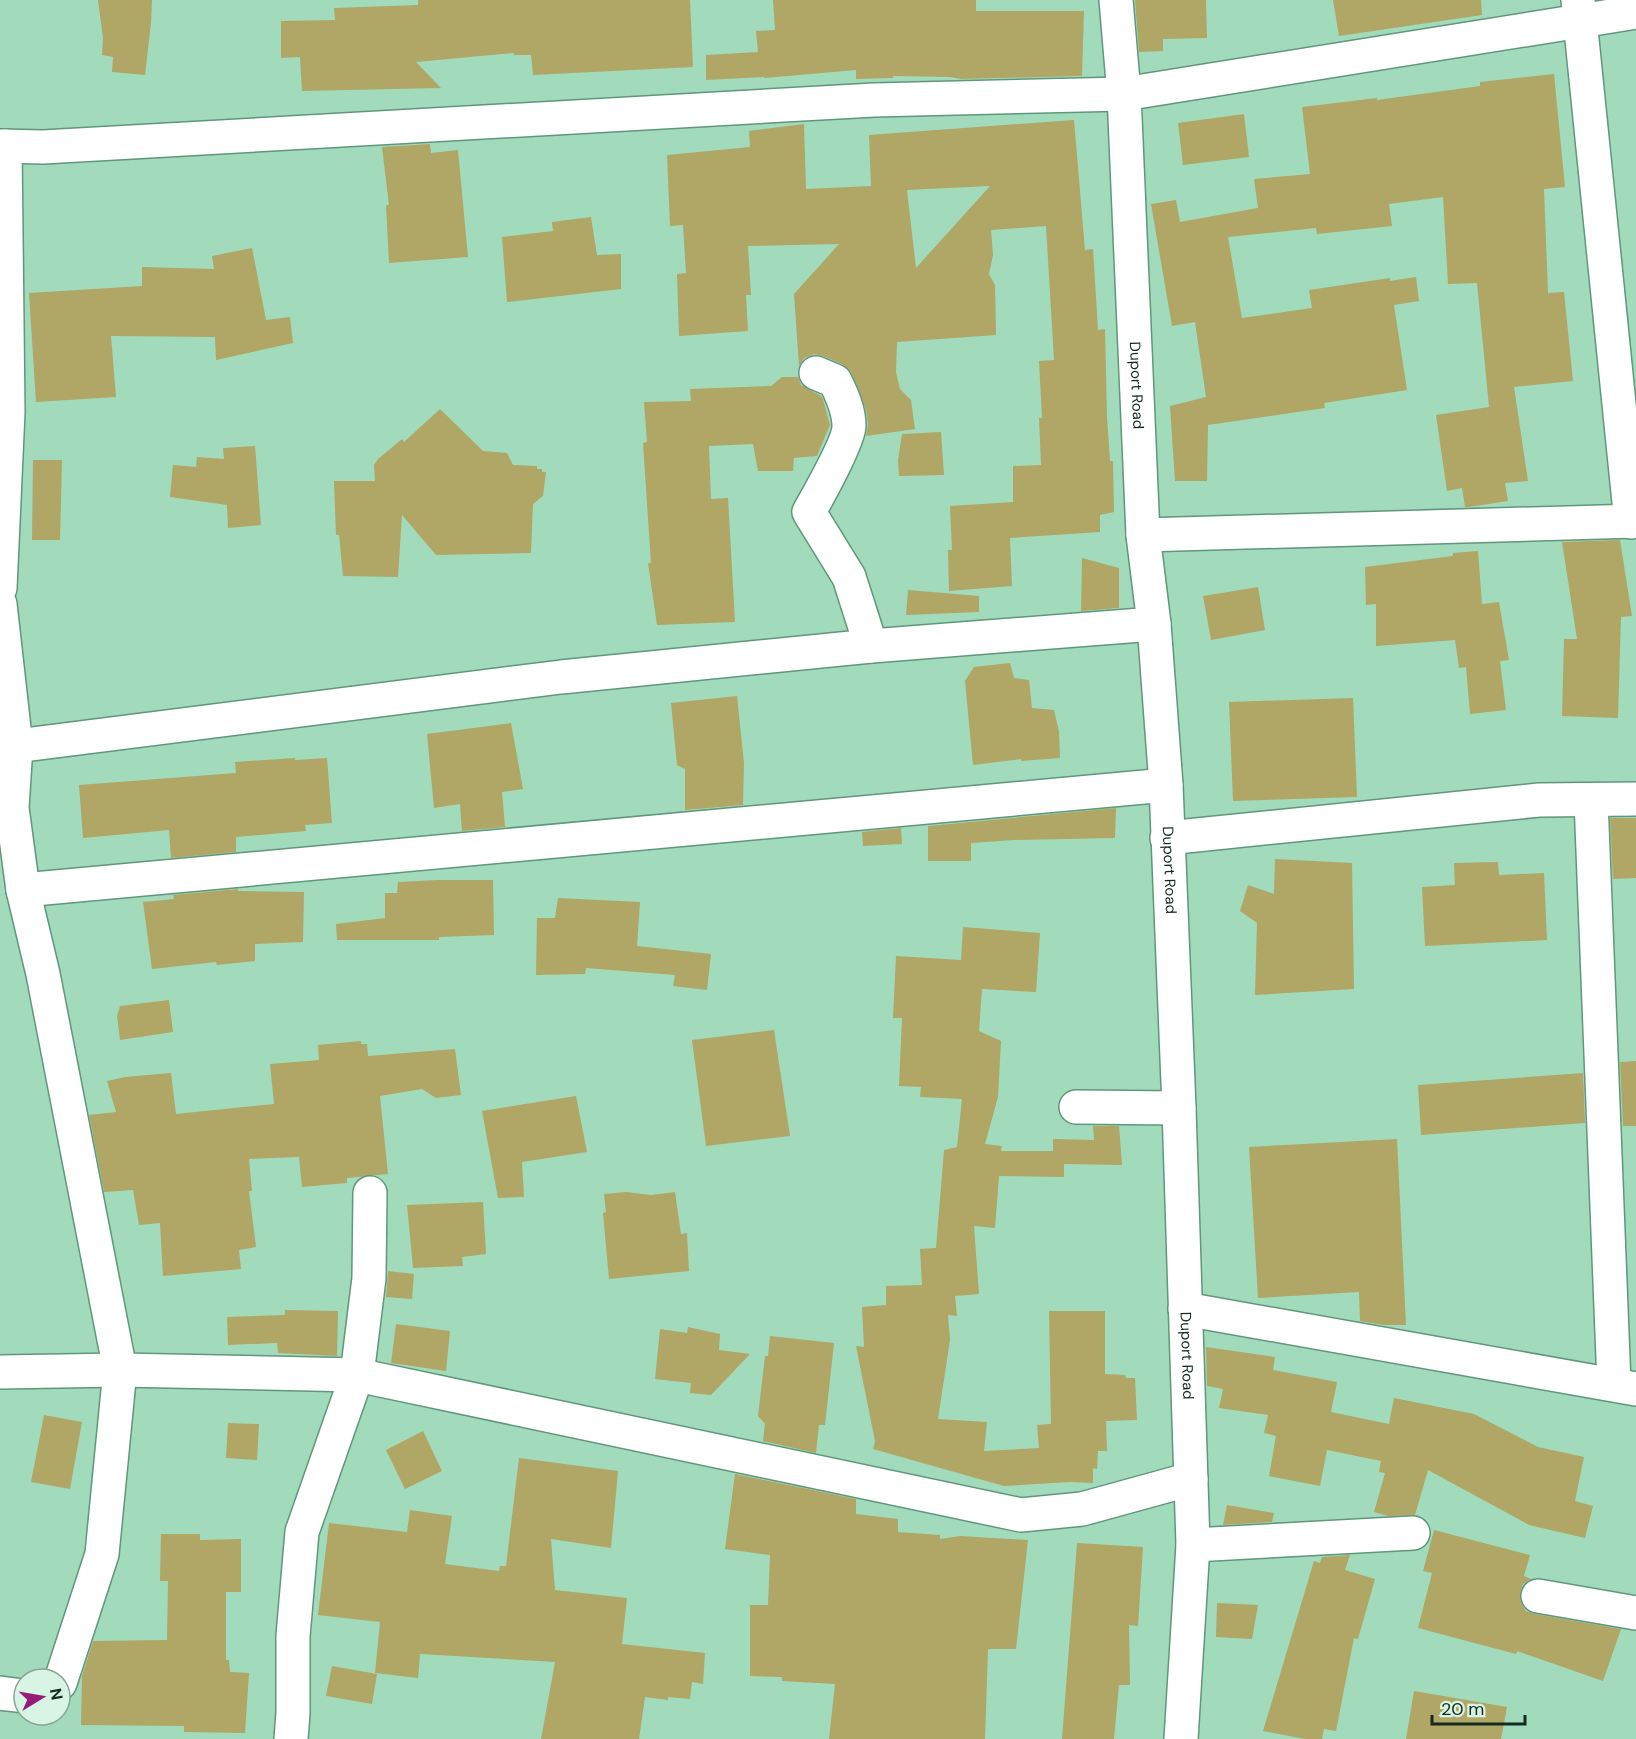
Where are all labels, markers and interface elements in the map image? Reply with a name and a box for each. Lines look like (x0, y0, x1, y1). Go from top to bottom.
street label: Duport Road (1125, 341, 1148, 430)
street label: Duport Road (1158, 826, 1181, 914)
street label: Duport Road (1176, 1312, 1198, 1400)
north arrow (12, 1667, 72, 1727)
text: N (45, 1687, 68, 1702)
scale bar (1432, 1688, 1525, 1726)
text: 20 m (1441, 1697, 1484, 1721)

